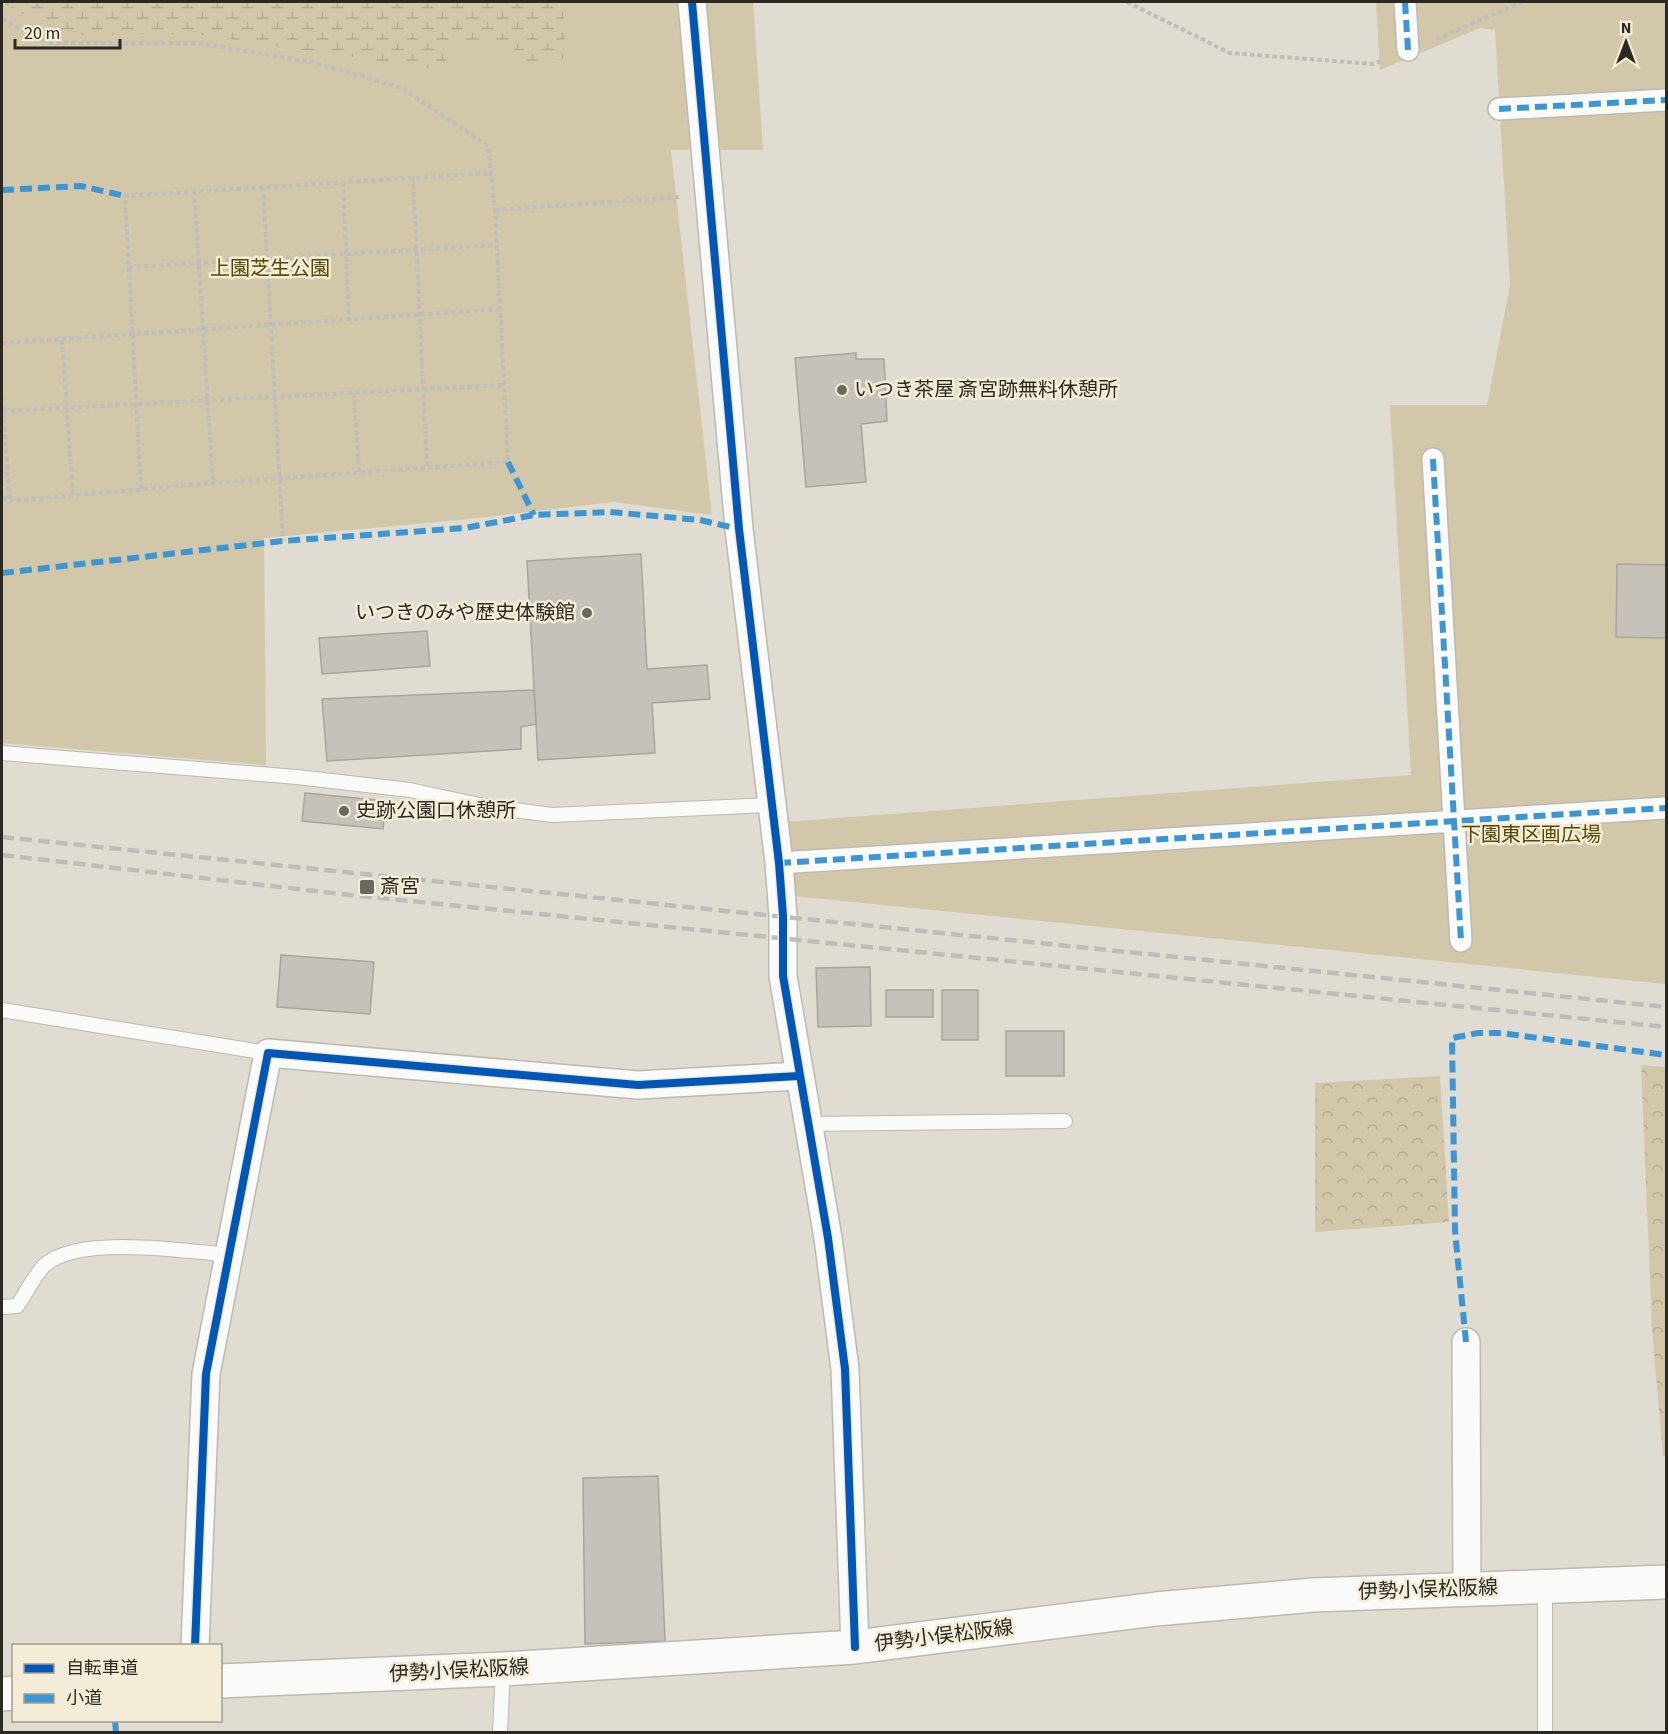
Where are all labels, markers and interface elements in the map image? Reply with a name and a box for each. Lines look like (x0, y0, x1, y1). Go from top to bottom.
scale bar (15, 12, 120, 50)
north arrow (1596, 12, 1656, 72)
text: N (1621, 17, 1631, 39)
text: 20 m (24, 21, 60, 46)
park label: 上園芝生公園 (210, 255, 330, 283)
place label: いつき茶屋 斎宮跡無料休憩所 (854, 376, 1118, 404)
marker: いつき茶屋 斎宮跡無料休憩所 (835, 383, 849, 397)
place label: いつきのみや歴史体験館 (355, 599, 575, 627)
marker: いつきのみや歴史体験館 (580, 606, 594, 620)
place label: 史跡公園口休憩所 (356, 797, 516, 825)
marker: 史跡公園口休憩所 (337, 804, 351, 818)
park label: 下園東区画広場 (1461, 821, 1601, 849)
place label: 斎宮 (380, 873, 420, 901)
marker: 斎宮 (358, 878, 376, 896)
street label: 伊勢小俣松阪線 (1358, 1574, 1498, 1606)
street label: 伊勢小俣松阪線 (873, 1614, 1015, 1658)
legend (12, 1644, 222, 1722)
street label: 伊勢小俣松阪線 (388, 1653, 530, 1689)
text: 自転車道 (66, 1656, 138, 1681)
text: 小道 (66, 1686, 102, 1711)

